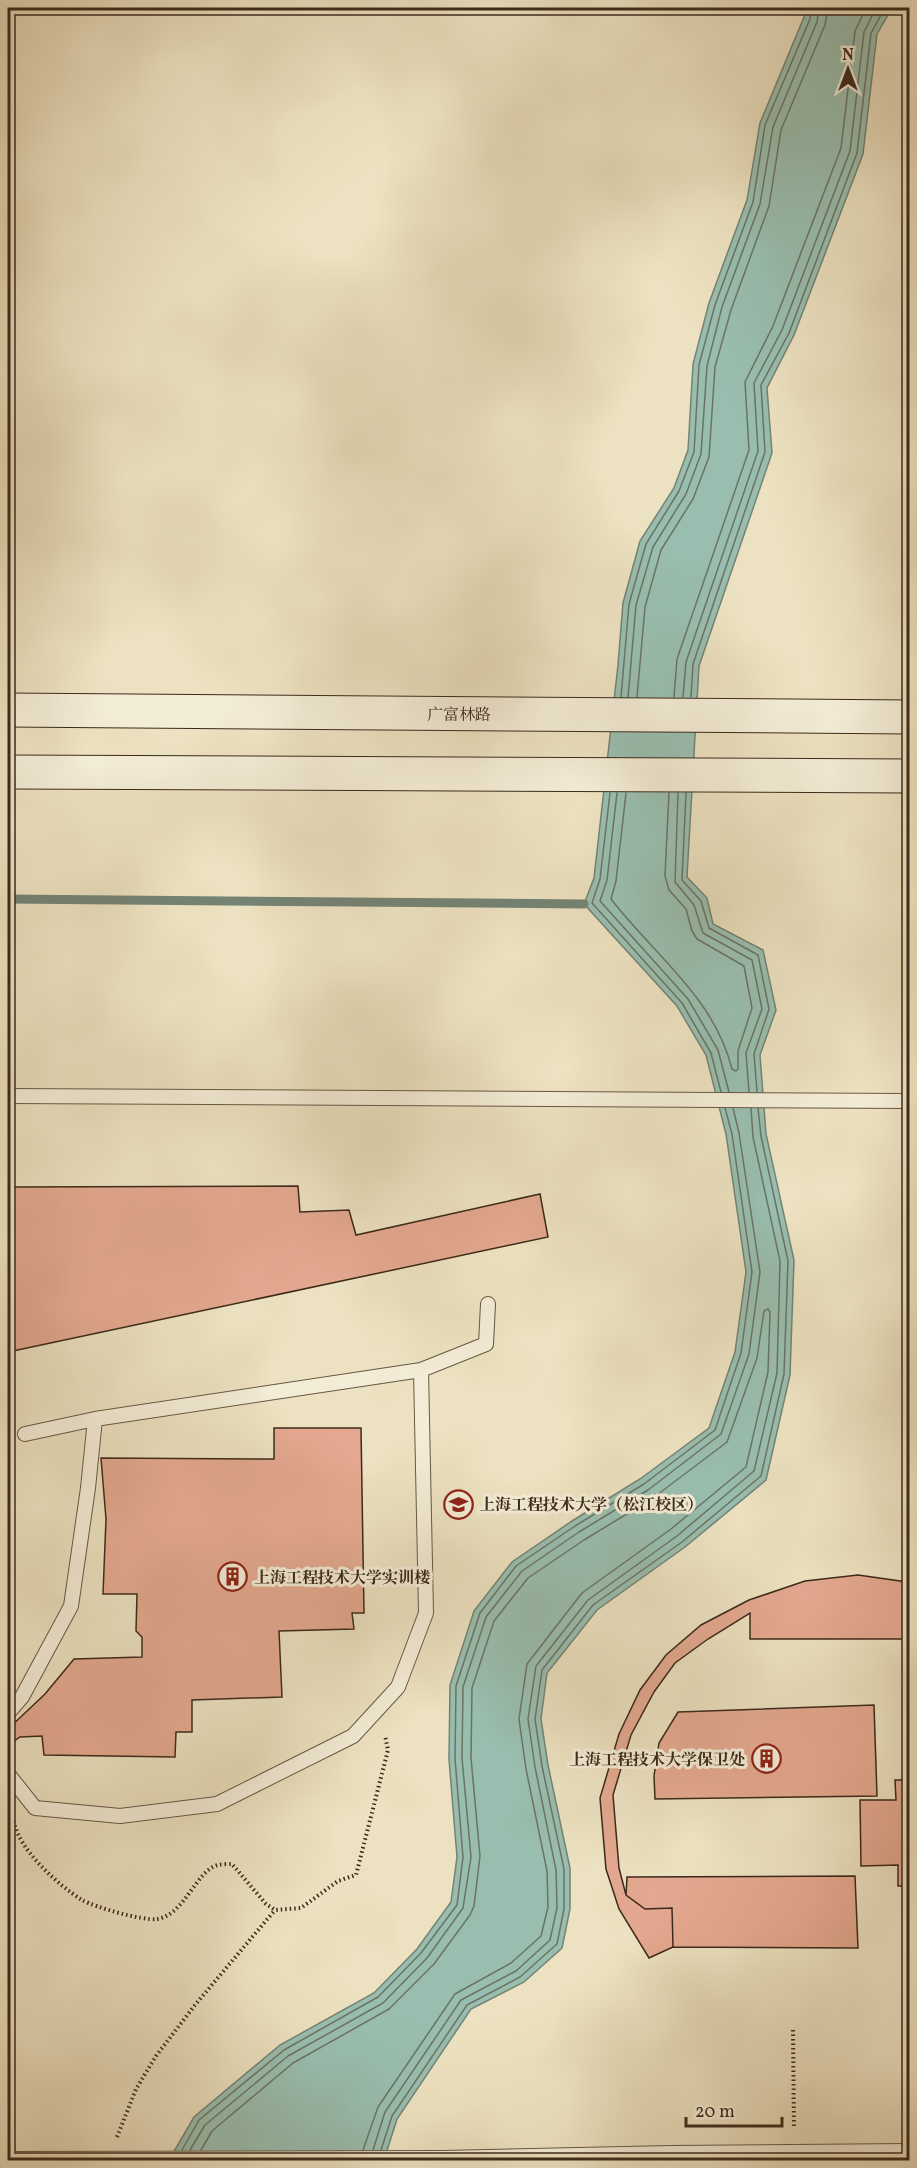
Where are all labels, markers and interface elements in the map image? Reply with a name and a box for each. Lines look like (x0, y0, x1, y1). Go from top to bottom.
north arrow (818, 39, 878, 99)
text: N (842, 45, 854, 67)
street label: 广富林路 (427, 705, 491, 727)
school or university icon: 上海工程技术大学（松江校区） (442, 1488, 474, 1520)
place label: 上海工程技术大学（松江校区） (479, 1495, 703, 1517)
building icon: 上海工程技术大学实训楼 (217, 1561, 249, 1593)
place label: 上海工程技术大学实训楼 (254, 1568, 430, 1590)
building icon: 上海工程技术大学保卫处 (750, 1743, 782, 1775)
place label: 上海工程技术大学保卫处 (569, 1750, 745, 1772)
scale bar (686, 2090, 782, 2128)
text: 20 m (695, 2100, 735, 2125)

